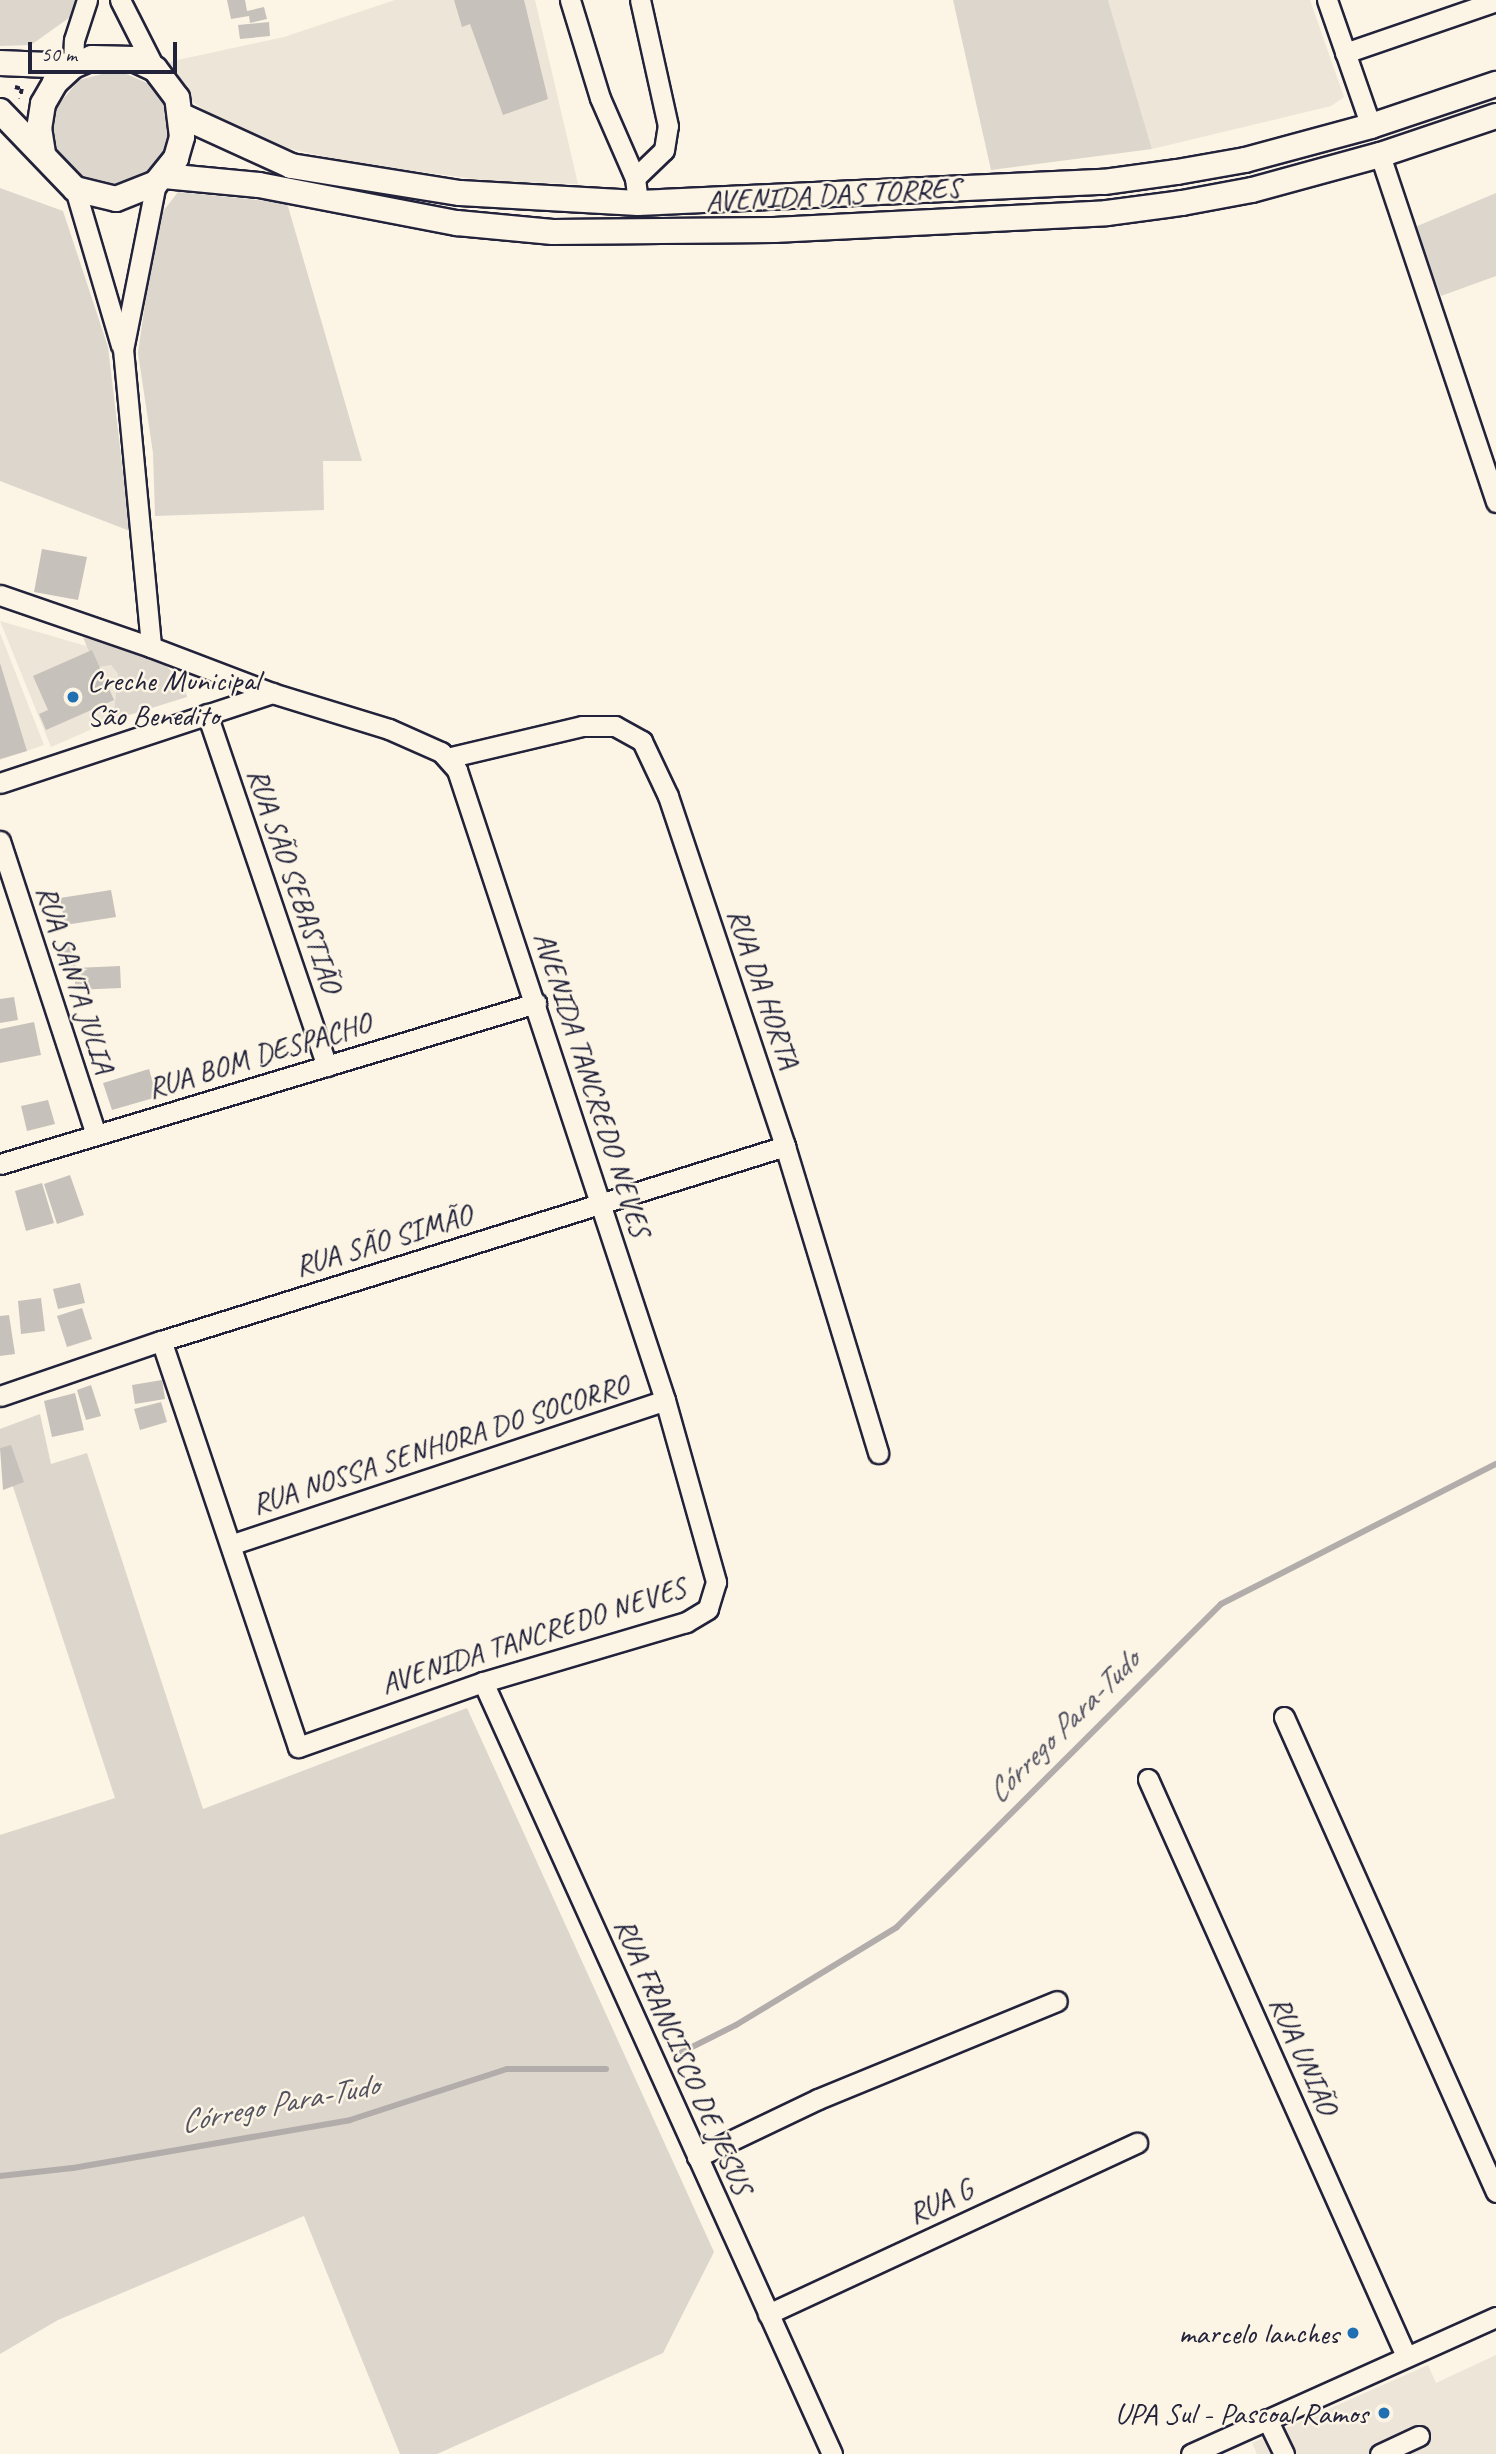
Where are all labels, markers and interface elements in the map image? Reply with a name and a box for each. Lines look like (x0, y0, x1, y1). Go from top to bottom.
scale bar (32, 28, 180, 72)
text: 50 m (41, 41, 77, 67)
street label: AVENIDA DAS TORRES (705, 169, 961, 219)
place label: Creche Municipal São Benedito (87, 662, 260, 732)
marker: Creche Municipal São Benedito (65, 689, 81, 705)
street label: RUA SÃO SEBASTIÃO (240, 764, 350, 996)
street label: RUA SANTA JULIA (28, 880, 124, 1078)
street label: RUA DA HORTA (720, 904, 808, 1072)
street label: AVENIDA TANCREDO NEVES (527, 927, 659, 1241)
street label: RUA BOM DESPACHO (143, 1004, 375, 1106)
street label: RUA SÃO SIMÃO (290, 1196, 476, 1284)
street label: RUA NOSSA SENHORA DO SOCORRO (247, 1366, 633, 1522)
street label: AVENIDA TANCREDO NEVES (376, 1569, 690, 1701)
water label: Córrego Para-Tudo (979, 1643, 1147, 1811)
street label: RUA FRANCISCO DE JESUS (607, 1913, 761, 2199)
street label: RUA UNIÃO (1262, 1990, 1346, 2120)
water label: Córrego Para-Tudo (177, 2066, 381, 2142)
street label: RUA G (902, 2171, 978, 2231)
place label: marcelo lanches (1178, 2315, 1339, 2351)
marker: marcelo lanches (1345, 2325, 1361, 2341)
place label: UPA Sul - Pascoal Ramos (1115, 2395, 1368, 2431)
marker: UPA Sul - Pascoal Ramos (1374, 2403, 1394, 2423)

